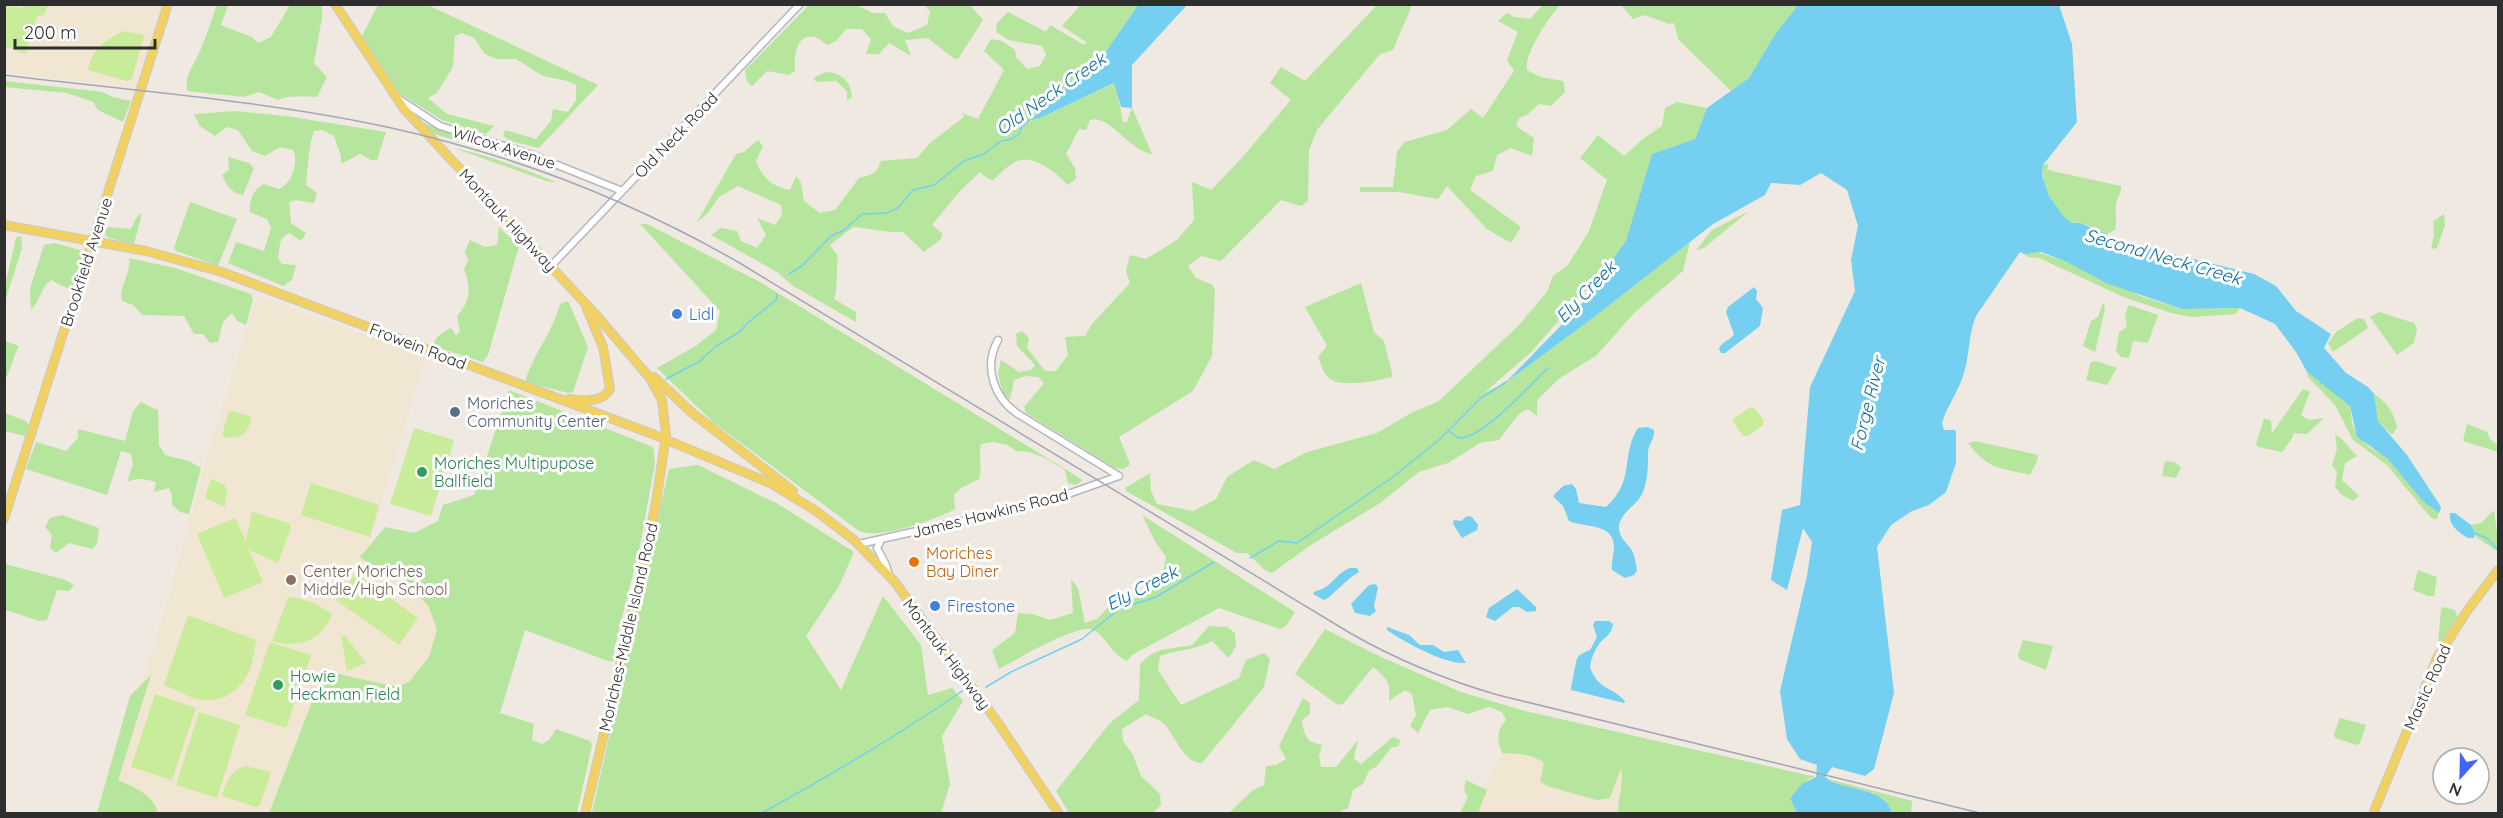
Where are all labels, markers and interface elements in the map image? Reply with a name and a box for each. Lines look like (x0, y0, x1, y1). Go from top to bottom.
scale bar (15, 12, 154, 50)
text: 200 m (24, 21, 77, 44)
water label: Old Neck Creek (991, 46, 1111, 140)
street label: Old Neck Road (630, 88, 722, 182)
street label: Wilcox Avenue (450, 121, 558, 173)
street label: Montauk Highway (455, 164, 561, 276)
street label: Brookfield Avenue (56, 195, 116, 329)
water label: Second Neck Creek (2082, 223, 2246, 290)
water label: Ely Creek (1550, 255, 1622, 328)
place label: Lidl (689, 304, 714, 324)
marker: Lidl (670, 307, 684, 321)
street label: Frowein Road (367, 318, 469, 374)
water label: Forge River (1845, 353, 1891, 453)
place label: Moriches Community Center (467, 393, 606, 431)
marker: Moriches Community Center (448, 405, 462, 419)
place label: Moriches Multipupose Ballfield (434, 453, 594, 491)
marker: Moriches Multipupose Ballfield (415, 465, 429, 479)
street label: James Hawkins Road (910, 484, 1070, 542)
street label: Moriches-Middle Island Road (594, 521, 662, 733)
place label: Moriches Bay Diner (926, 543, 999, 581)
marker: Moriches Bay Diner (907, 555, 921, 569)
water label: Ely Creek (1102, 559, 1183, 615)
place label: Center Moriches Middle/High School (303, 561, 448, 599)
marker: Center Moriches Middle/High School (284, 573, 298, 587)
street label: Montauk Highway (899, 594, 995, 714)
place label: Firestone (947, 596, 1015, 616)
marker: Firestone (928, 599, 942, 613)
street label: Mastic Road (2399, 641, 2455, 733)
place label: Howie Heckman Field (290, 666, 400, 704)
marker: Howie Heckman Field (271, 678, 285, 692)
north arrow (2431, 746, 2491, 806)
text: N (2446, 778, 2465, 801)

